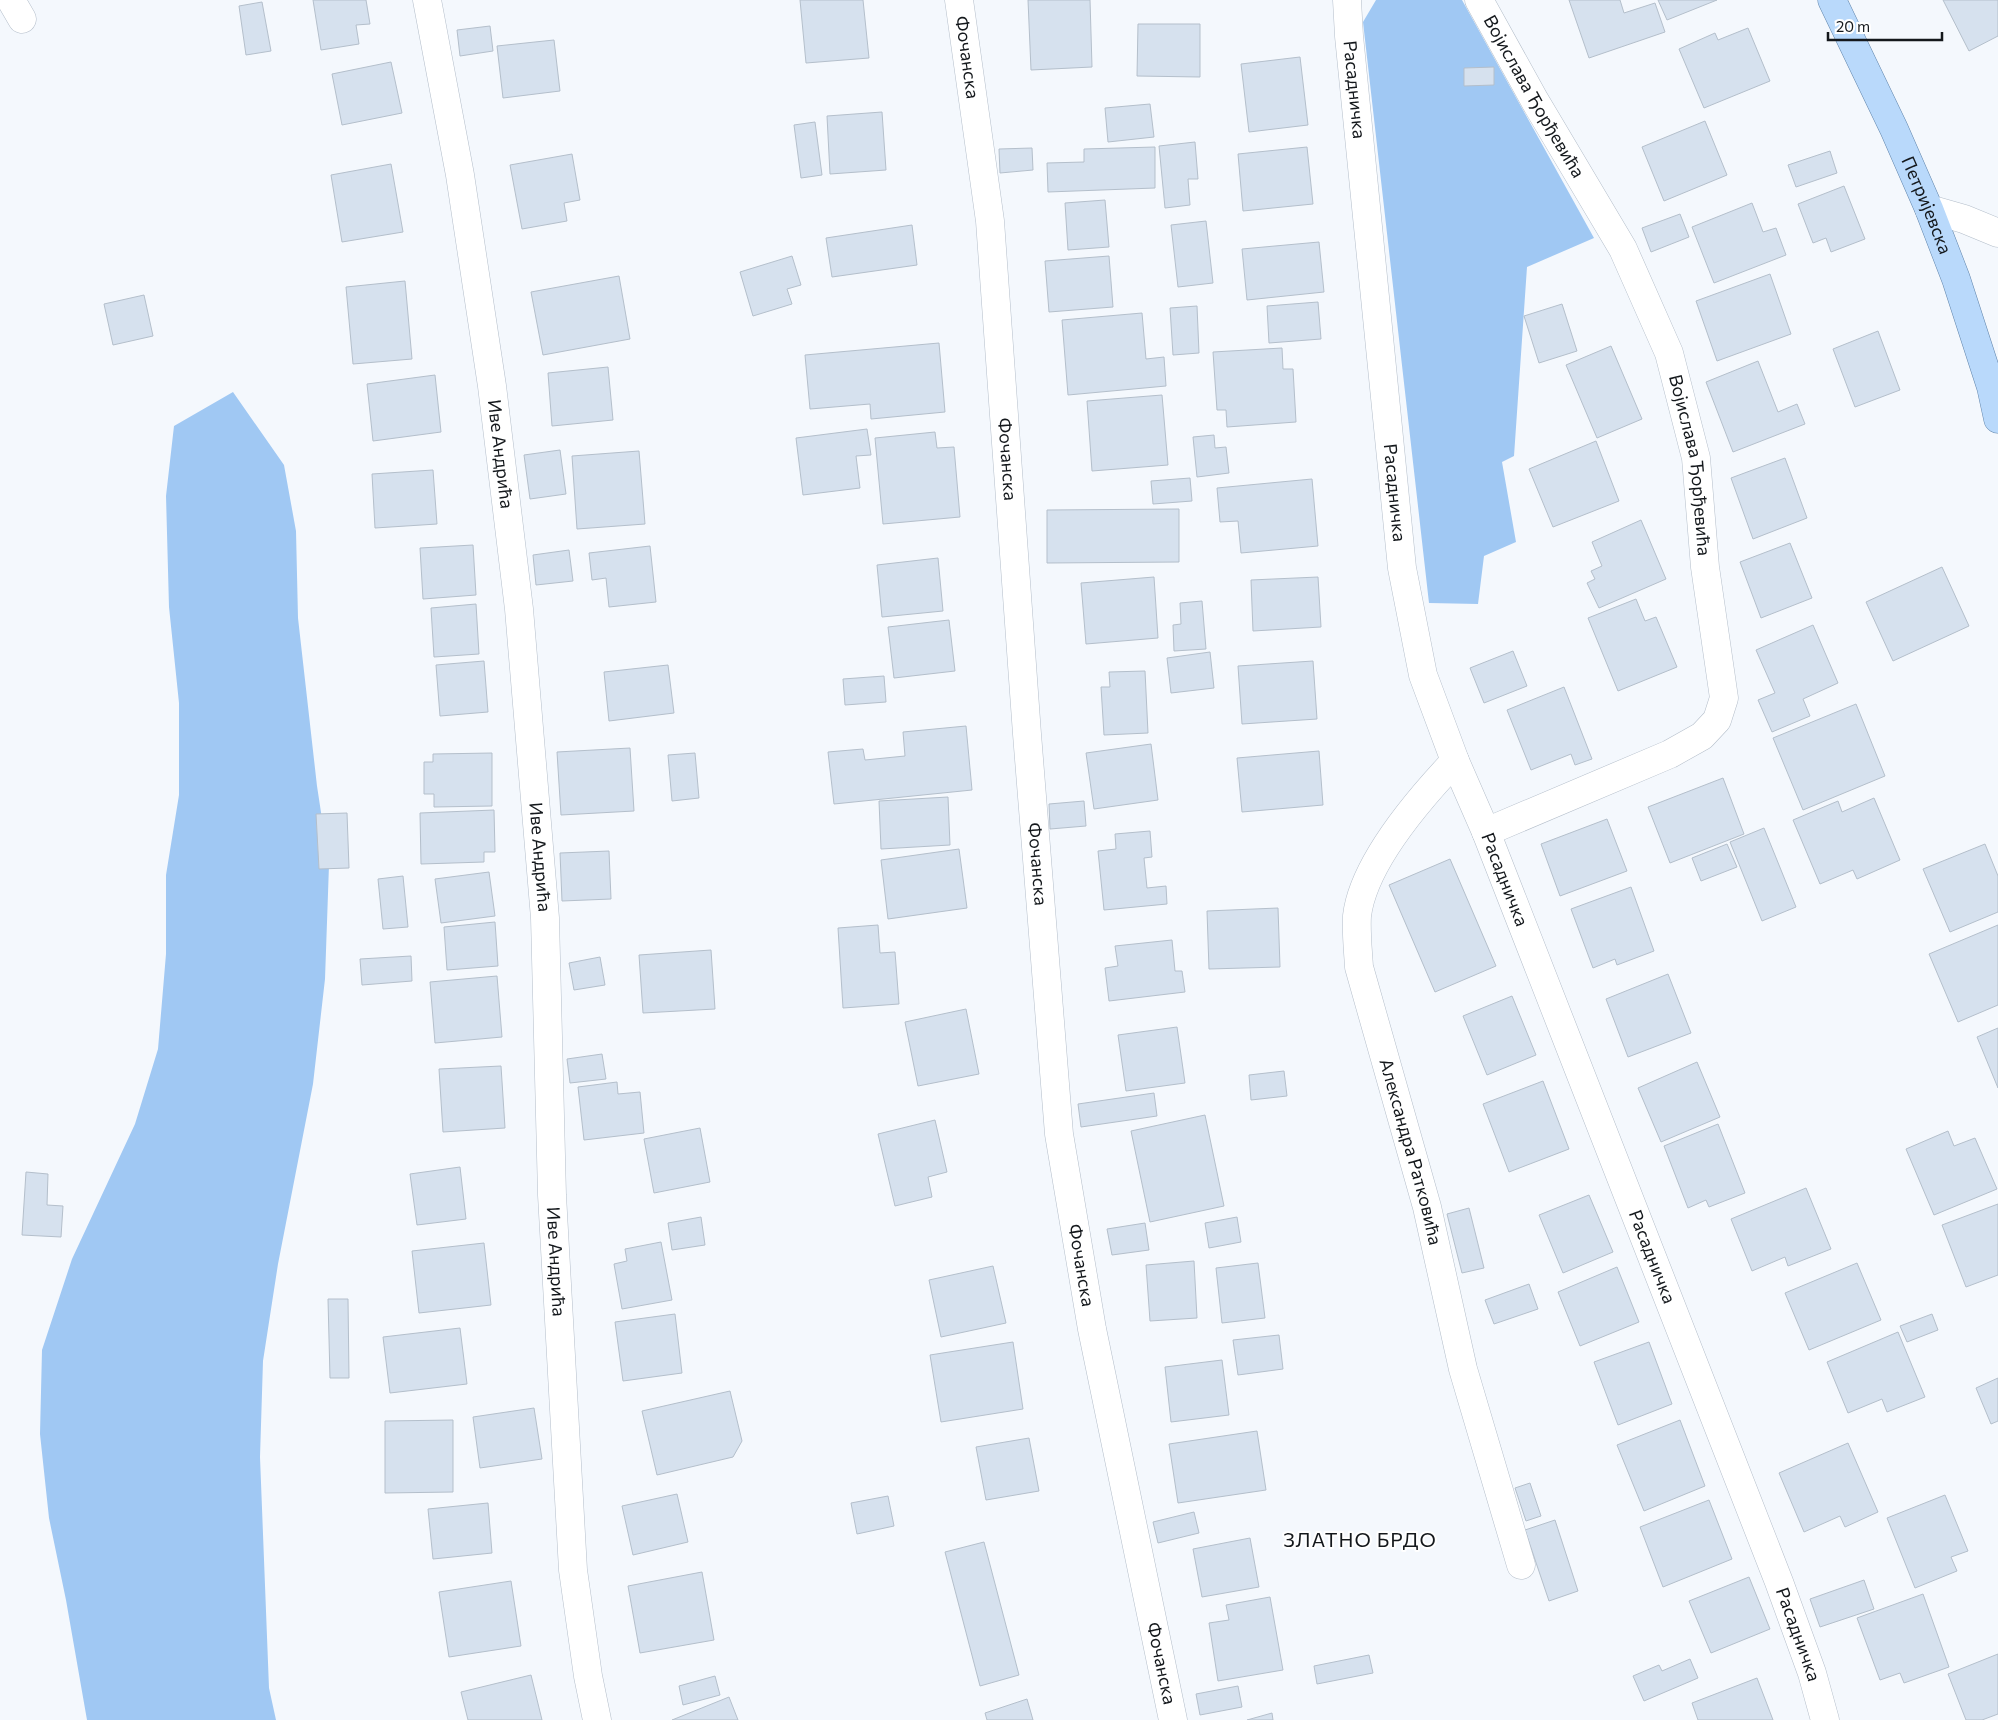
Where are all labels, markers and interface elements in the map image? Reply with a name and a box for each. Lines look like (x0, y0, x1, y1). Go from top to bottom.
scale bar (1828, 10, 1942, 42)
street label: Војислава Ђорђевића (1480, 11, 1590, 181)
street label: Фочанска (951, 15, 985, 100)
text: 20 m (1836, 17, 1870, 35)
street label: Расадничка (1340, 39, 1371, 140)
street label: Петријевска (1897, 153, 1957, 257)
street label: Војислава Ђорђевића (1665, 372, 1716, 557)
street label: Иве Андрића (484, 398, 519, 510)
street label: Фочанска (994, 417, 1022, 501)
street label: Расадничка (1380, 442, 1411, 543)
street label: Иве Андрића (525, 801, 556, 913)
street label: Фочанска (1024, 822, 1053, 906)
street label: Расадничка (1477, 829, 1534, 929)
street label: Александра Ратковића (1375, 1056, 1447, 1247)
street label: Иве Андрића (543, 1206, 571, 1317)
street label: Расадничка (1625, 1206, 1681, 1306)
street label: Фочанска (1064, 1222, 1100, 1308)
district label: ЗЛАТНО БРДО (1283, 1527, 1437, 1551)
street label: Расадничка (1772, 1584, 1826, 1684)
street label: Фочанска (1143, 1620, 1181, 1706)

